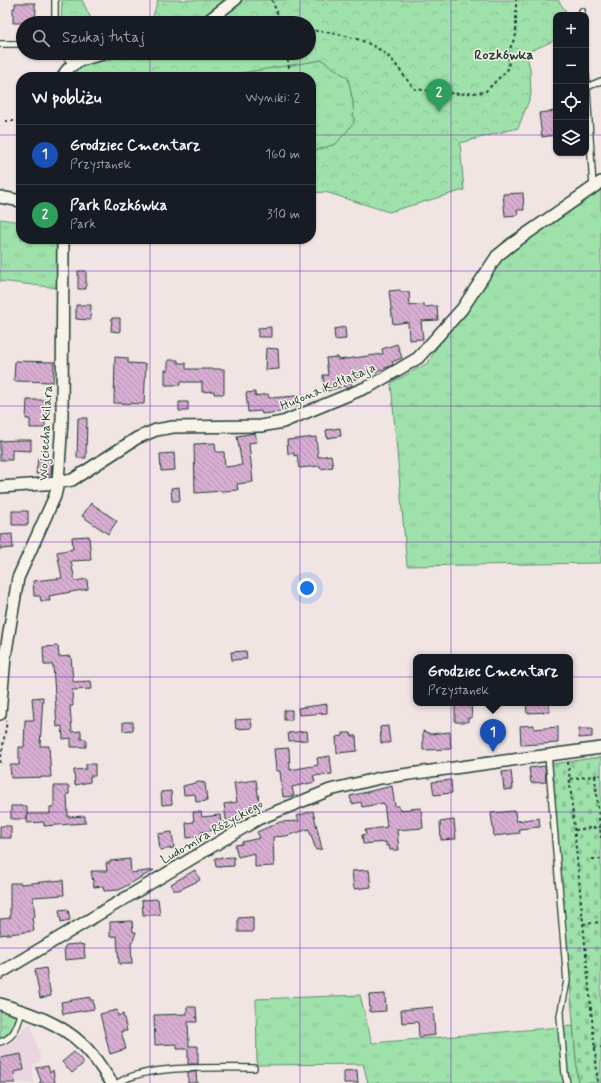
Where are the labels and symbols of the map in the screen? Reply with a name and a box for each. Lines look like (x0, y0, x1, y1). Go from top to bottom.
district label: Rozkówka (474, 46, 534, 64)
pin: 2 (426, 79, 452, 112)
street label: Hugona Kołłątaja (278, 359, 379, 417)
street label: Wojciecha Kilara (35, 385, 57, 481)
your location (297, 578, 317, 598)
pin: 1 (480, 719, 506, 752)
street label: Ludomira Różyckiego (158, 796, 266, 868)

